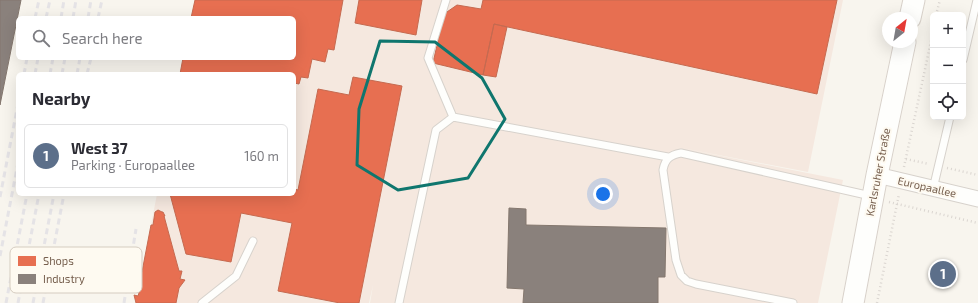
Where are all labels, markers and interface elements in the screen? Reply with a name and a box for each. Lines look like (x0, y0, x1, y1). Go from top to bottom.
north arrow (882, 12, 918, 48)
map controls (930, 12, 966, 120)
button: + (930, 12, 966, 48)
search box (16, 16, 296, 60)
icon: search (30, 27, 52, 49)
text: Search here (62, 29, 143, 47)
button: − (930, 48, 966, 84)
button: locate (930, 84, 966, 120)
text: Nearby (32, 88, 90, 108)
street label: Karlsruher Straße (863, 127, 892, 217)
text: West 37 (71, 139, 128, 157)
text: 1 (43, 148, 49, 164)
text: 160 m (244, 148, 279, 164)
text: Parking · Europaallee (71, 157, 195, 173)
street label: Europaallee (897, 173, 958, 200)
your location (593, 184, 613, 204)
legend (10, 247, 142, 293)
text: Shops (43, 254, 74, 267)
pin: 1 (930, 259, 956, 289)
text: Industry (43, 272, 85, 285)

